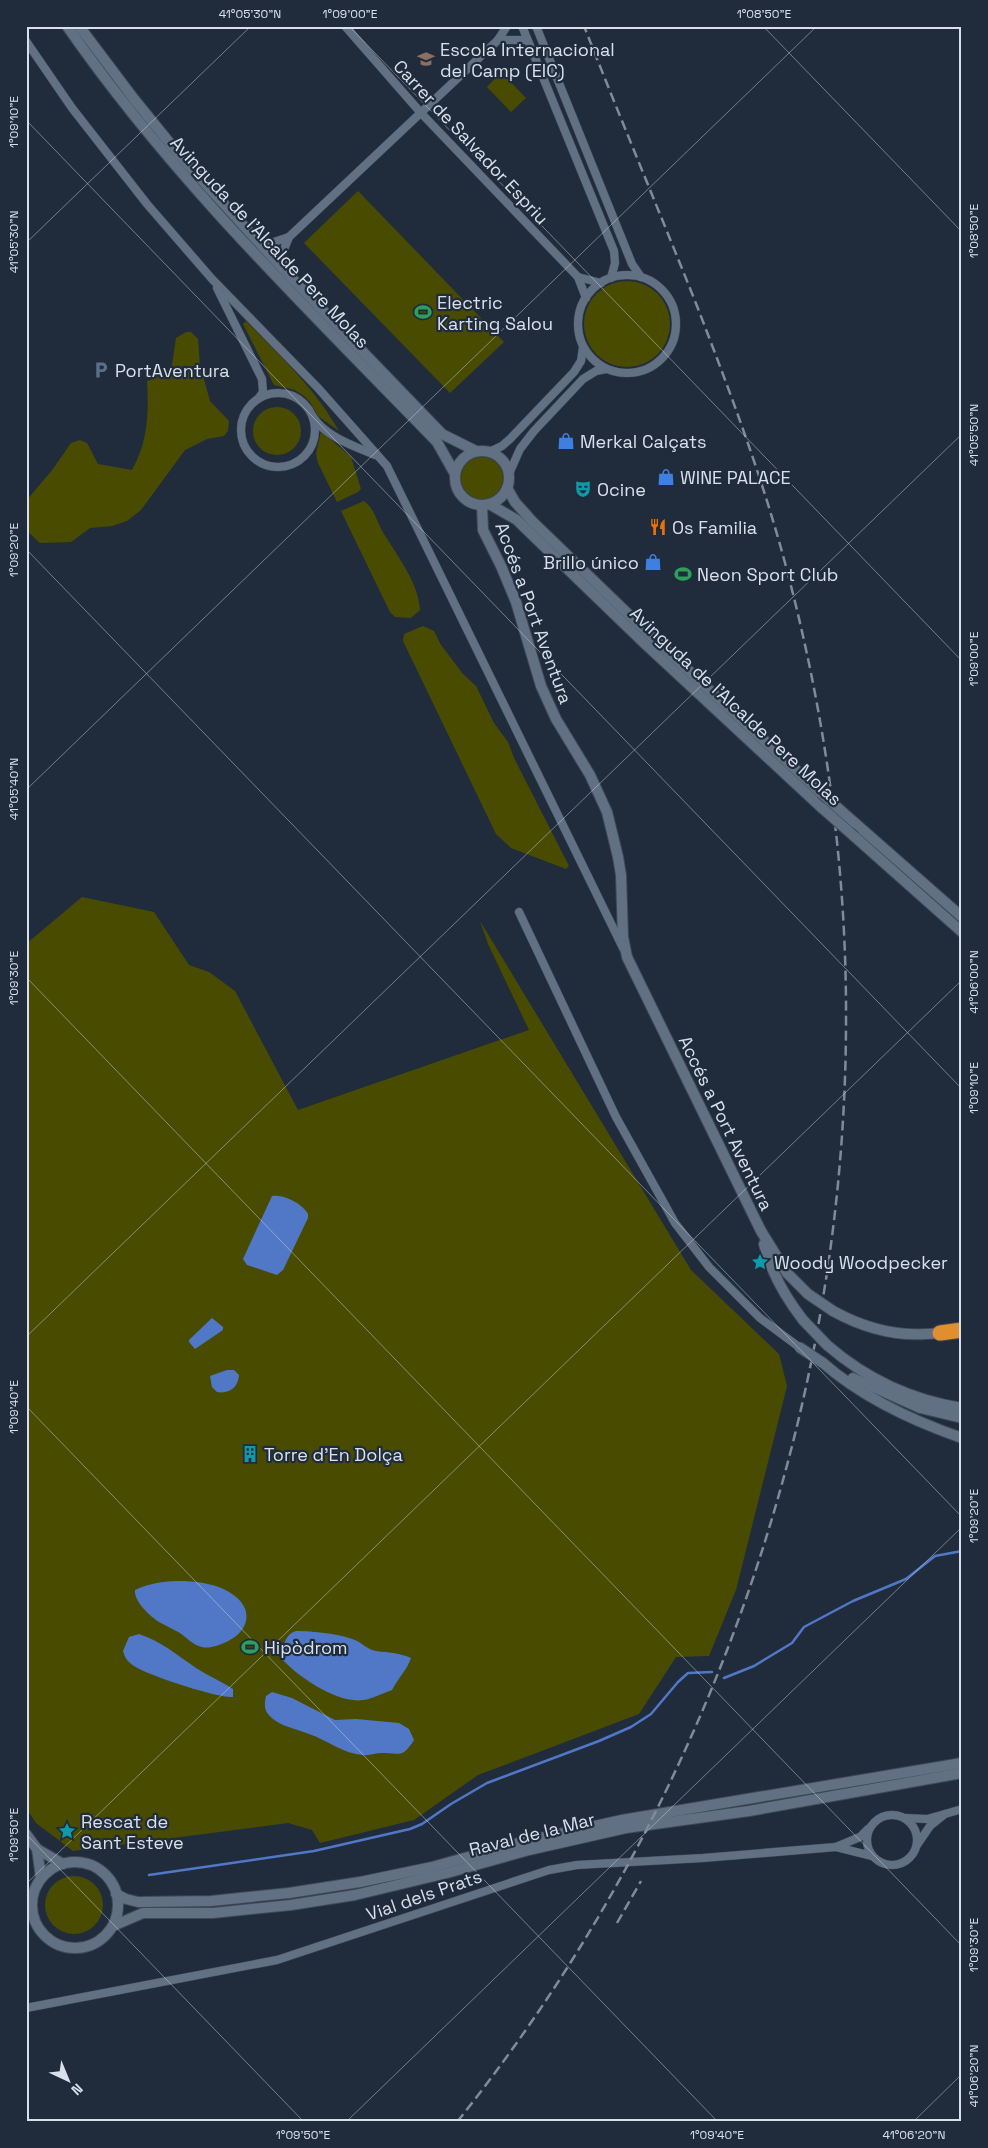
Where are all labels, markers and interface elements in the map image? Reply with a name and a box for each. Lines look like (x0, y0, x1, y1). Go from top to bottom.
text: 41°05'30"N (219, 6, 281, 22)
text: 1°09'00"E (323, 6, 378, 22)
text: 1°08'50"E (737, 6, 791, 22)
place label: Escola Internacional del Camp (EIC) (440, 38, 615, 82)
school or university icon: Escola Internacional del Camp (EIC) (416, 49, 436, 69)
street label: Carrer de Salvador Espriu (389, 55, 553, 229)
text: 1°09'10"E (6, 96, 22, 148)
street label: Avinguda de l'Alcalde Pere Molas (166, 131, 374, 353)
text: 1°08'50"E (966, 204, 982, 258)
text: 41°05'30"N (6, 211, 22, 273)
place label: Electric Karting Salou (437, 291, 553, 335)
sports icon: Electric Karting Salou (413, 302, 433, 322)
place label: PortAventura (115, 359, 230, 382)
parking icon: PortAventura (91, 360, 111, 380)
text: 41°05'50"N (966, 404, 982, 466)
place label: Merkal Calçats (580, 430, 707, 453)
shop icon: Merkal Calçats (556, 431, 576, 451)
place label: WINE PALACE (680, 466, 791, 489)
shop icon: WINE PALACE (656, 467, 676, 487)
place label: Ocine (597, 478, 646, 501)
theatre icon: Ocine (573, 479, 593, 499)
place label: Os Familia (672, 516, 757, 539)
restaurant icon: Os Familia (648, 517, 668, 537)
street label: Accés a Port Aventura (490, 519, 578, 707)
text: 1°09'20"E (6, 523, 22, 577)
place label: Brillo único (543, 551, 639, 574)
shop icon: Brillo único (643, 552, 663, 572)
place label: Neon Sport Club (697, 563, 838, 586)
sports icon: Neon Sport Club (673, 564, 693, 584)
street label: Avinguda de l'Alcalde Pere Molas (625, 602, 847, 810)
text: 1°09'00"E (966, 631, 982, 686)
text: 41°05'40"N (6, 758, 22, 820)
text: 41°06'00"N (966, 950, 982, 1014)
text: 1°09'30"E (6, 951, 22, 1005)
street label: Accés a Port Aventura (674, 1032, 778, 1214)
text: 1°09'10"E (966, 1062, 982, 1114)
place label: Woody Woodpecker (774, 1251, 948, 1274)
place icon: Woody Woodpecker (750, 1252, 770, 1272)
text: 1°09'40"E (6, 1380, 22, 1434)
place label: Torre d'En Dolça (264, 1443, 403, 1466)
building icon: Torre d'En Dolça (240, 1444, 260, 1464)
text: 1°09'20"E (966, 1489, 982, 1543)
place label: Hipòdrom (264, 1636, 348, 1659)
sports icon: Hipòdrom (240, 1637, 260, 1657)
street label: Raval de la Mar (467, 1807, 598, 1861)
text: 1°09'50"E (6, 1808, 22, 1862)
place label: Rescat de Sant Esteve (81, 1810, 184, 1854)
place icon: Rescat de Sant Esteve (57, 1821, 77, 1841)
street label: Vial dels Prats (363, 1865, 485, 1925)
text: 1°09'30"E (966, 1918, 982, 1972)
text: 41°06'20"N (966, 2045, 982, 2107)
north arrow (42, 2056, 92, 2106)
text: N (67, 2080, 87, 2099)
text: 1°09'50"E (276, 2127, 330, 2143)
text: 1°09'40"E (690, 2127, 744, 2143)
text: 41°06'20"N (883, 2127, 945, 2143)

